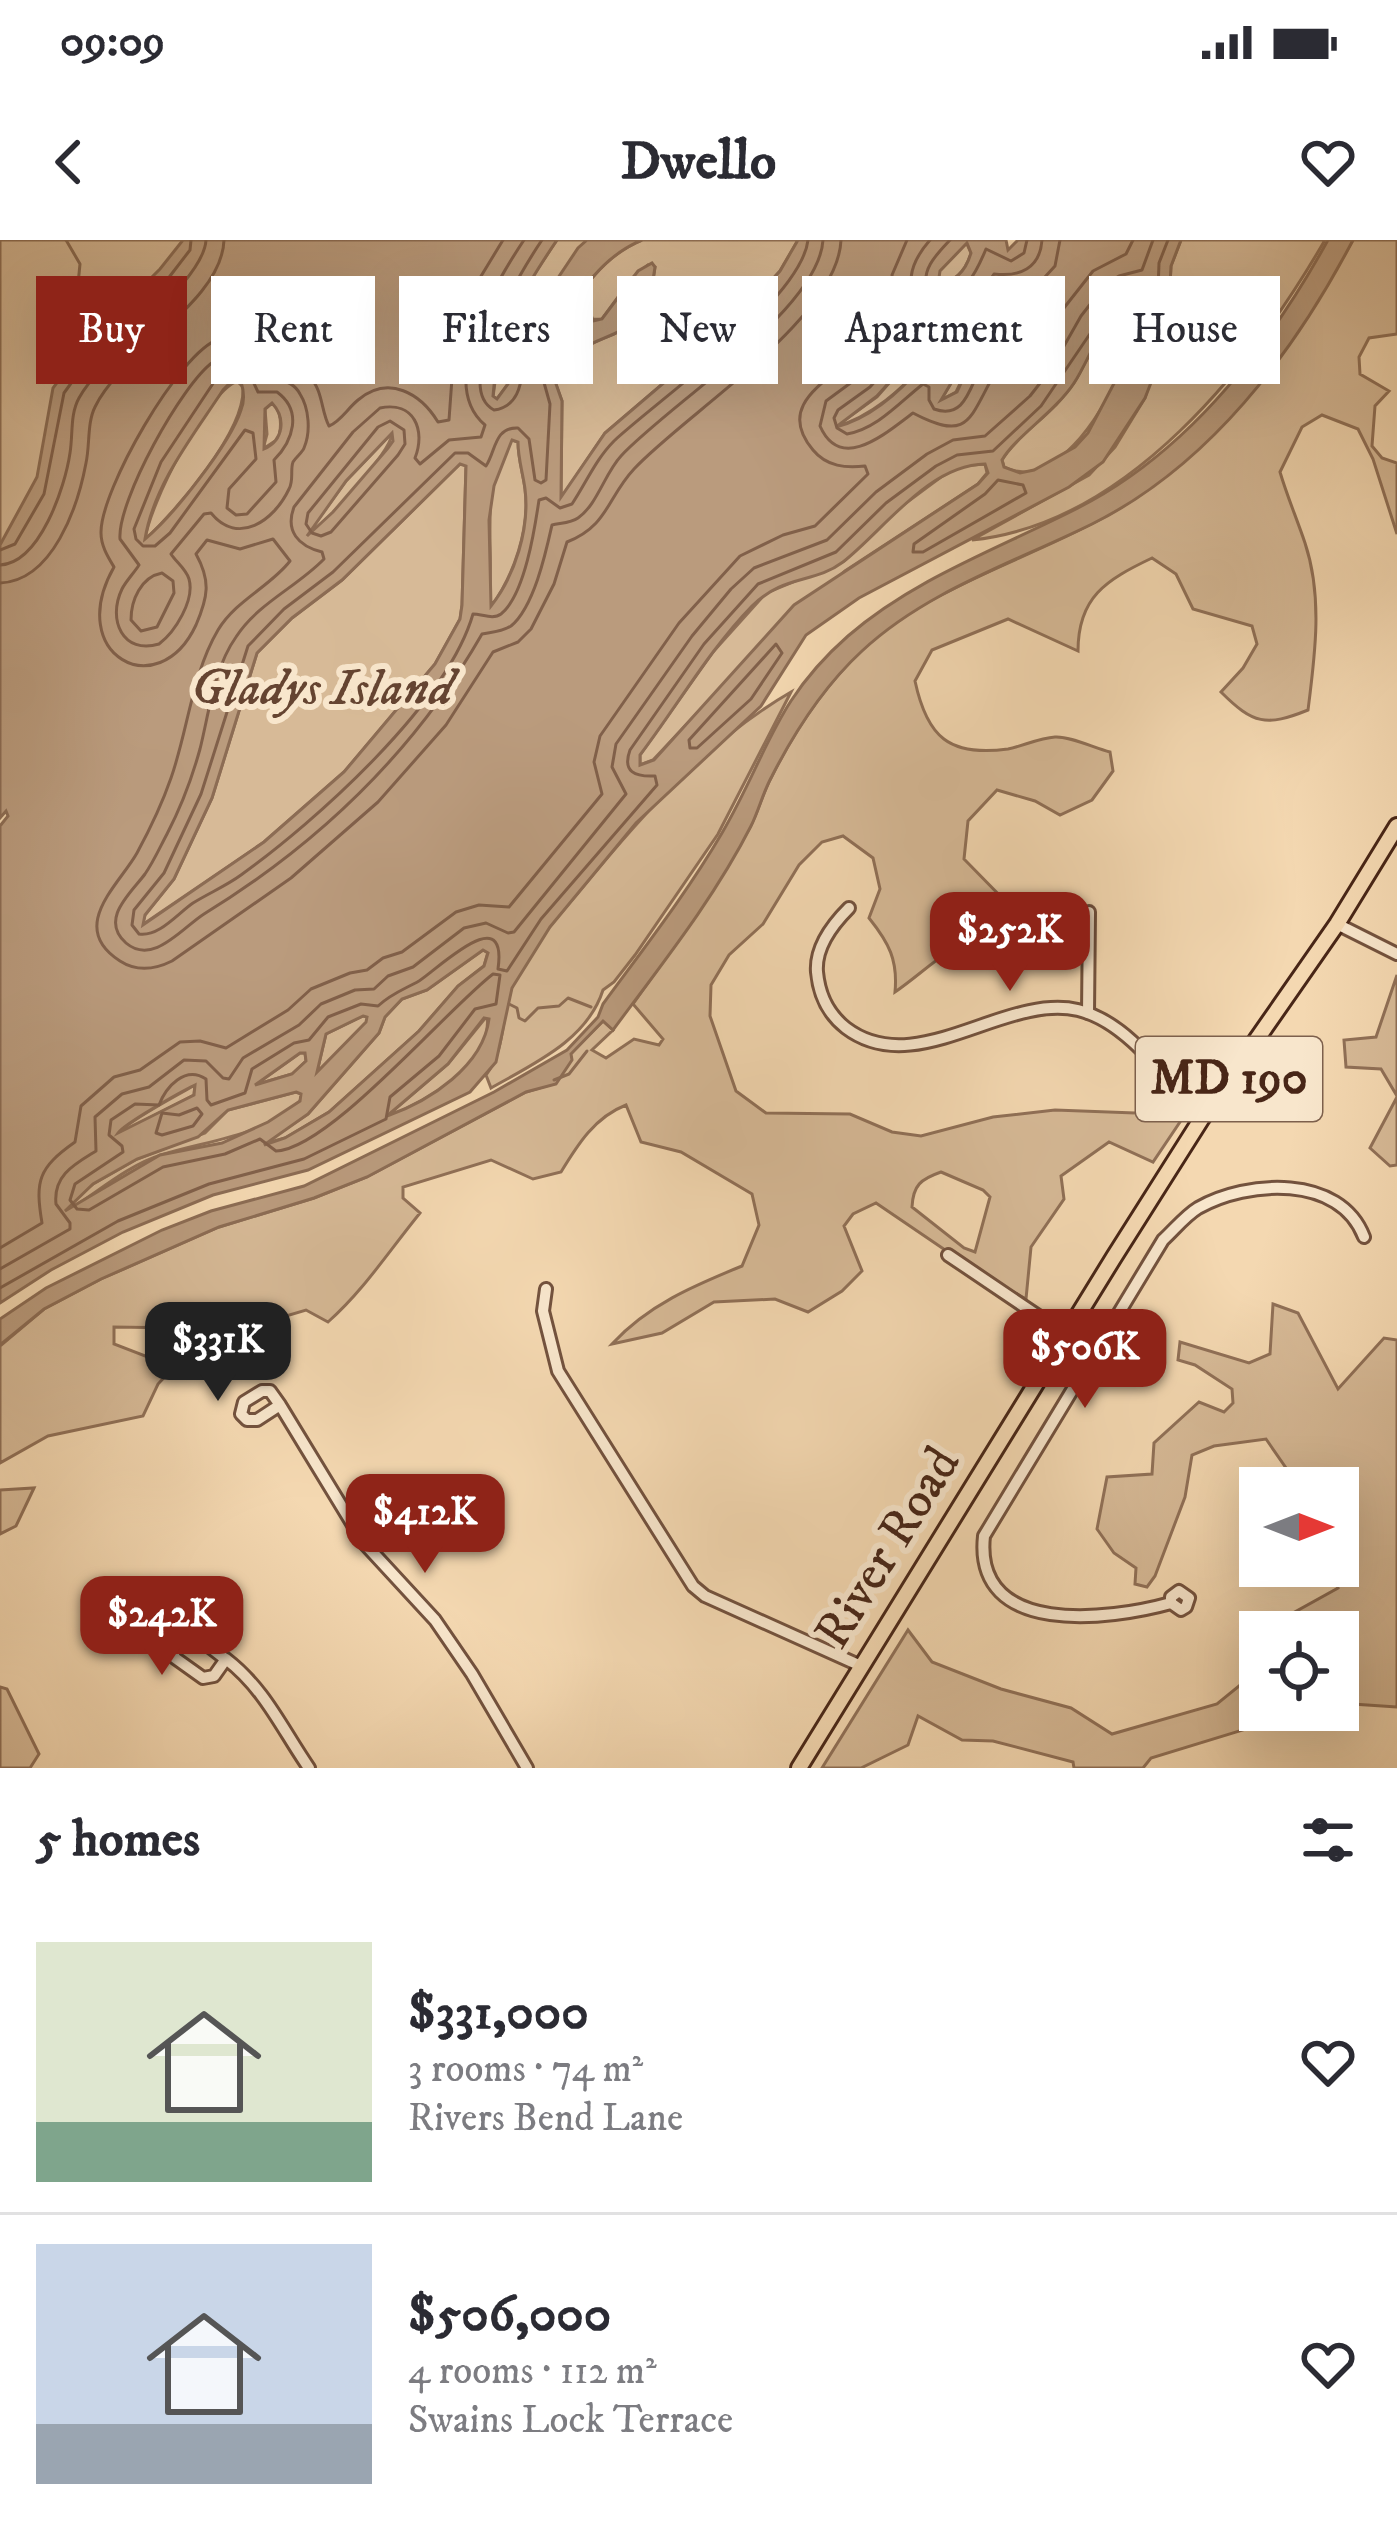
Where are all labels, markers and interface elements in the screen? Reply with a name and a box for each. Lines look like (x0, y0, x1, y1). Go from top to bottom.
text: 09:09 (60, 14, 165, 70)
icon: back (36, 129, 102, 195)
text: Dwello (621, 129, 776, 196)
icon: heart (1295, 129, 1361, 195)
chip: Buy (36, 276, 187, 384)
chip: Rent (211, 276, 375, 384)
chip: Filters (399, 276, 593, 384)
chip: New (617, 276, 778, 384)
chip: Apartment (802, 276, 1065, 384)
chip: House (1089, 276, 1280, 384)
park label: Gladys Island (191, 657, 460, 721)
pin: $252K (926, 892, 1094, 994)
text: $252K (957, 906, 1063, 955)
road number: MD 190 (1136, 1037, 1322, 1121)
pin: $331K (134, 1302, 302, 1404)
pin: $506K (1001, 1309, 1169, 1411)
text: $331K (172, 1316, 264, 1365)
text: $506K (1030, 1323, 1140, 1372)
street label: River Road (801, 1435, 975, 1661)
north arrow (1239, 1467, 1359, 1587)
map controls (1239, 1467, 1359, 1731)
pin: $412K (341, 1474, 509, 1576)
text: $412K (373, 1488, 477, 1537)
pin: $242K (78, 1576, 246, 1678)
text: $242K (107, 1590, 217, 1639)
button: locate (1239, 1611, 1359, 1731)
icon: filters (1295, 1807, 1361, 1873)
text: 5 homes (36, 1808, 200, 1872)
text: $331,000 (408, 1981, 589, 2045)
icon: home (132, 1990, 276, 2134)
icon: heart (1295, 2029, 1361, 2095)
text: 3 rooms · 74 m² (408, 2045, 643, 2094)
text: Rivers Bend Lane (408, 2094, 683, 2143)
text: $506,000 (408, 2283, 611, 2347)
icon: home (132, 2292, 276, 2436)
icon: heart (1295, 2331, 1361, 2397)
text: 4 rooms · 112 m² (408, 2347, 657, 2396)
text: Swains Lock Terrace (408, 2396, 733, 2445)

